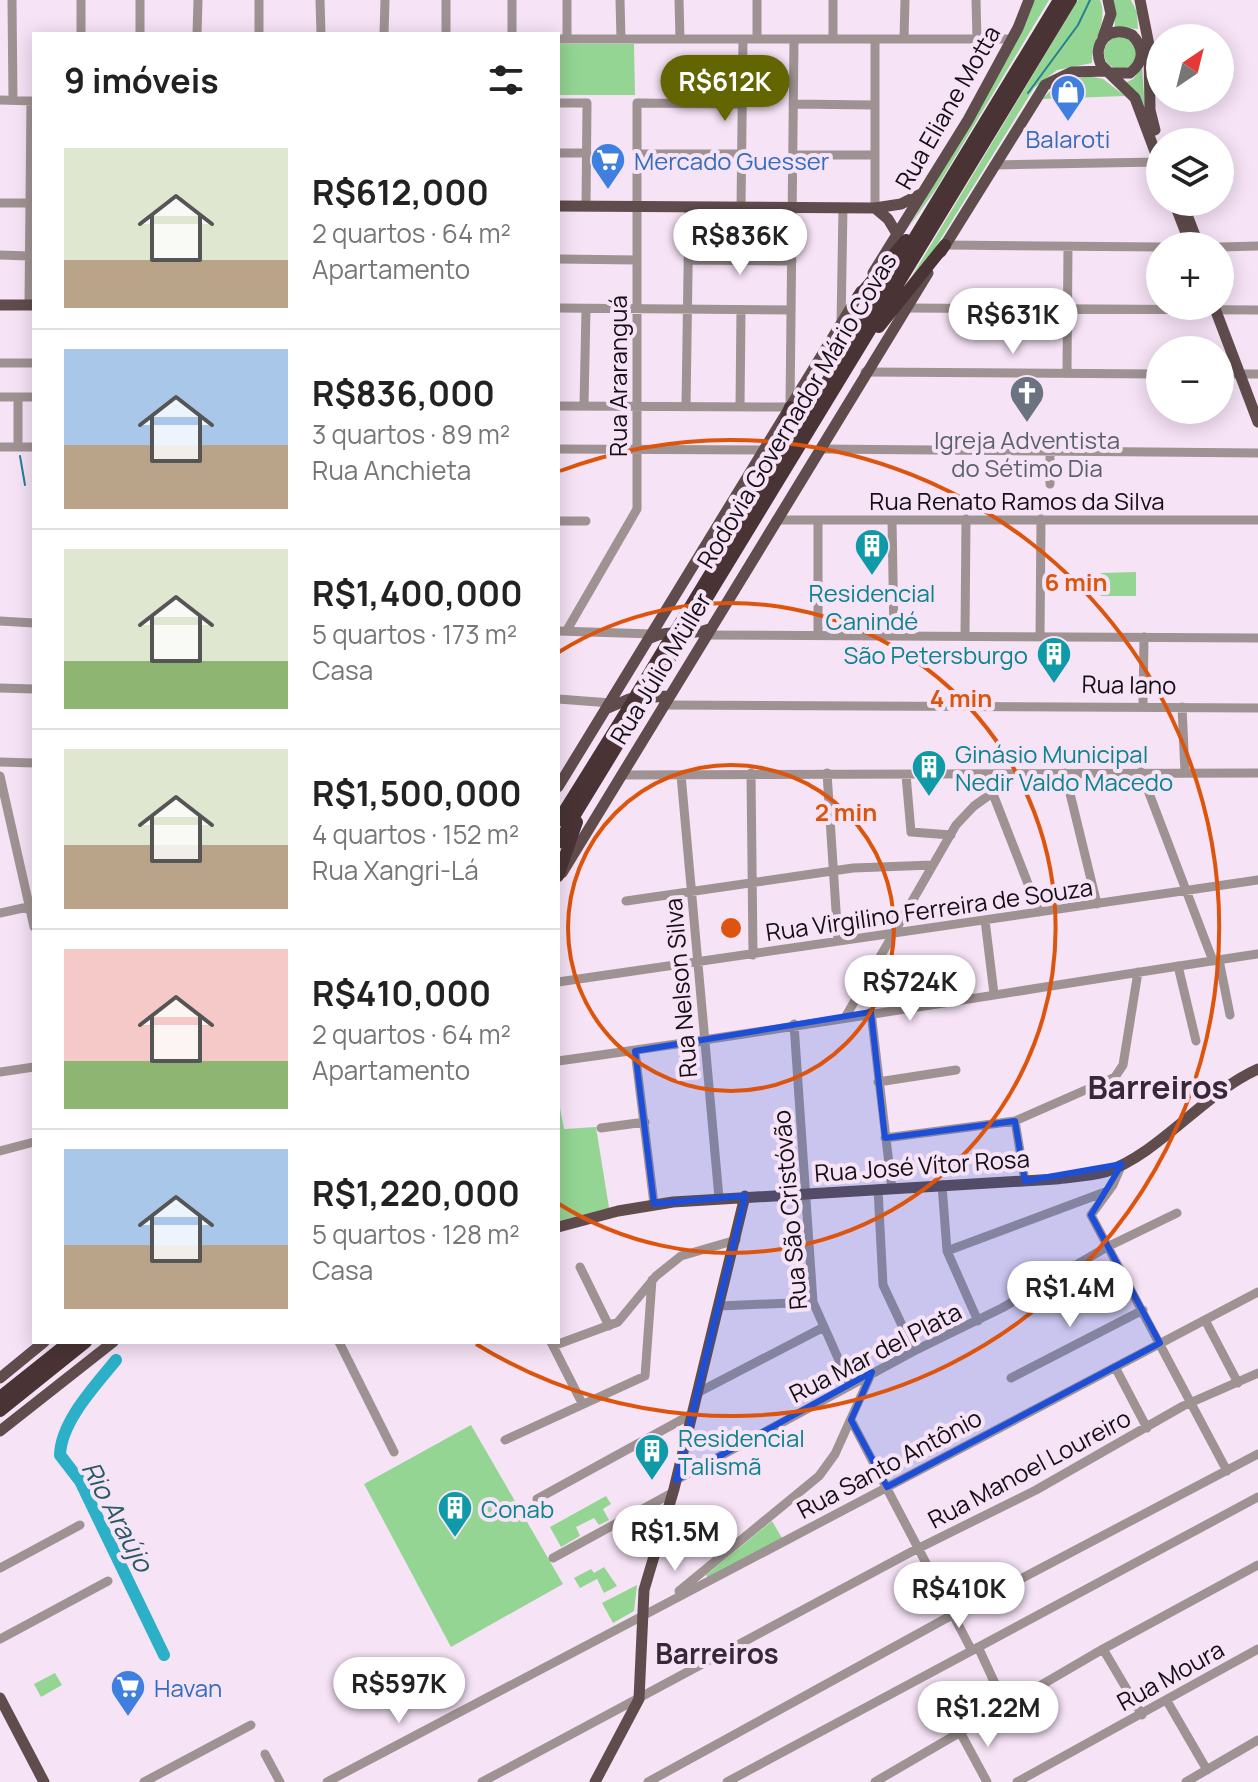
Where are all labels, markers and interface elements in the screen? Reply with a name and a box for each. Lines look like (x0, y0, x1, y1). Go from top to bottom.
street label: Rua Eliane Motta (887, 19, 1007, 195)
north arrow (1146, 24, 1234, 112)
map controls (1146, 24, 1234, 424)
pin: R$612K (660, 55, 790, 123)
text: 9 imóveis (64, 57, 219, 103)
icon: filters (484, 58, 528, 102)
text: R$612K (679, 63, 771, 99)
shop icon: Balaroti (1049, 73, 1087, 123)
place label: Balaroti (1026, 122, 1110, 155)
button: layers (1146, 128, 1234, 216)
supermarket icon: Mercado Guesser (589, 141, 627, 191)
place label: Mercado Guesser (634, 144, 830, 177)
text: R$612,000 (312, 169, 489, 215)
icon: home (128, 180, 224, 276)
pin: R$836K (675, 209, 805, 277)
text: 2 quartos · 64 m² (312, 215, 511, 251)
text: R$836K (691, 217, 789, 253)
button: + (1146, 232, 1234, 320)
street label: Rodovia Governador Mário Covas (688, 246, 904, 574)
text: Apartamento (312, 251, 470, 287)
pin: R$631K (948, 288, 1078, 356)
street label: Rua Araranguá (601, 295, 634, 457)
text: R$631K (967, 296, 1059, 332)
button: − (1146, 336, 1234, 424)
text: R$836,000 (312, 370, 495, 416)
church icon: Igreja Adventista do Sétimo Dia (1008, 374, 1046, 424)
icon: home (128, 381, 224, 477)
text: 3 quartos · 89 m² (312, 416, 510, 452)
place label: Igreja Adventista do Sétimo Dia (934, 423, 1120, 484)
text: Rua Anchieta (312, 452, 471, 488)
street label: Rua Renato Ramos da Silva (869, 484, 1165, 517)
building icon: Residencial Canindé (853, 527, 891, 577)
text: 6 min (1044, 565, 1108, 598)
text: R$1,400,000 (312, 570, 523, 616)
place label: Residencial Canindé (809, 576, 935, 637)
icon: home (128, 581, 224, 677)
street label: Rua Júlio Müller (602, 586, 718, 750)
text: 5 quartos · 173 m² (312, 616, 517, 652)
building icon: São Petersburgo (1035, 635, 1073, 685)
place label: São Petersburgo (843, 638, 1028, 671)
text: Casa (312, 652, 373, 688)
street label: Rua Iano (1081, 667, 1177, 701)
text: 4 min (930, 681, 992, 714)
place label: Ginásio Municipal Nedir Valdo Macedo (955, 737, 1173, 798)
building icon: Ginásio Municipal Nedir Valdo Macedo (910, 748, 948, 798)
text: R$1,500,000 (312, 770, 522, 816)
icon: home (128, 781, 224, 877)
text: 2 min (815, 795, 877, 828)
text: 4 quartos · 152 m² (312, 816, 519, 852)
text: Rua Xangri-Lá (312, 852, 479, 888)
street label: Rua Virgilino Ferreira de Souza (763, 870, 1095, 948)
street label: Rua Nelson Silva (656, 897, 704, 1079)
centre of rings (717, 914, 745, 942)
pin: R$724K (845, 955, 975, 1023)
text: R$724K (863, 963, 957, 999)
text: R$410,000 (312, 970, 491, 1016)
icon: home (128, 981, 224, 1077)
text: 2 quartos · 64 m² (312, 1016, 511, 1052)
text: Apartamento (312, 1052, 470, 1088)
district label: Barreiros (1087, 1065, 1229, 1109)
street label: Rua São Cristóvão (764, 1109, 814, 1311)
street label: Rua José Vítor Rosa (813, 1141, 1031, 1189)
text: R$1,220,000 (312, 1170, 520, 1216)
icon: home (128, 1181, 224, 1277)
text: 5 quartos · 128 m² (312, 1216, 520, 1252)
text: Casa (312, 1252, 373, 1288)
pin: R$1.4M (1005, 1261, 1135, 1329)
text: R$1.4M (1025, 1269, 1115, 1305)
street label: Rua Mar del Plata (783, 1294, 967, 1410)
street label: Rua Santo Antônio (791, 1400, 987, 1526)
street label: Rua Manoel Loureiro (922, 1401, 1136, 1535)
place label: Residencial Talismã (678, 1421, 805, 1482)
building icon: Residencial Talismã (633, 1432, 671, 1482)
water label: Rio Araújo (74, 1455, 163, 1579)
building icon: Conab (436, 1489, 474, 1539)
place label: Conab (481, 1492, 554, 1525)
pin: R$1.5M (610, 1505, 740, 1573)
text: R$1.5M (630, 1513, 720, 1549)
pin: R$410K (894, 1562, 1024, 1630)
text: R$410K (912, 1570, 1006, 1606)
street label: Rua Moura (1111, 1632, 1229, 1718)
district label: Barreiros (655, 1634, 779, 1672)
pin: R$597K (334, 1657, 464, 1725)
text: R$597K (351, 1665, 447, 1701)
supermarket icon: Havan (109, 1668, 147, 1718)
place label: Havan (154, 1671, 222, 1704)
pin: R$1.22M (914, 1681, 1062, 1749)
text: R$1.22M (936, 1689, 1040, 1725)

